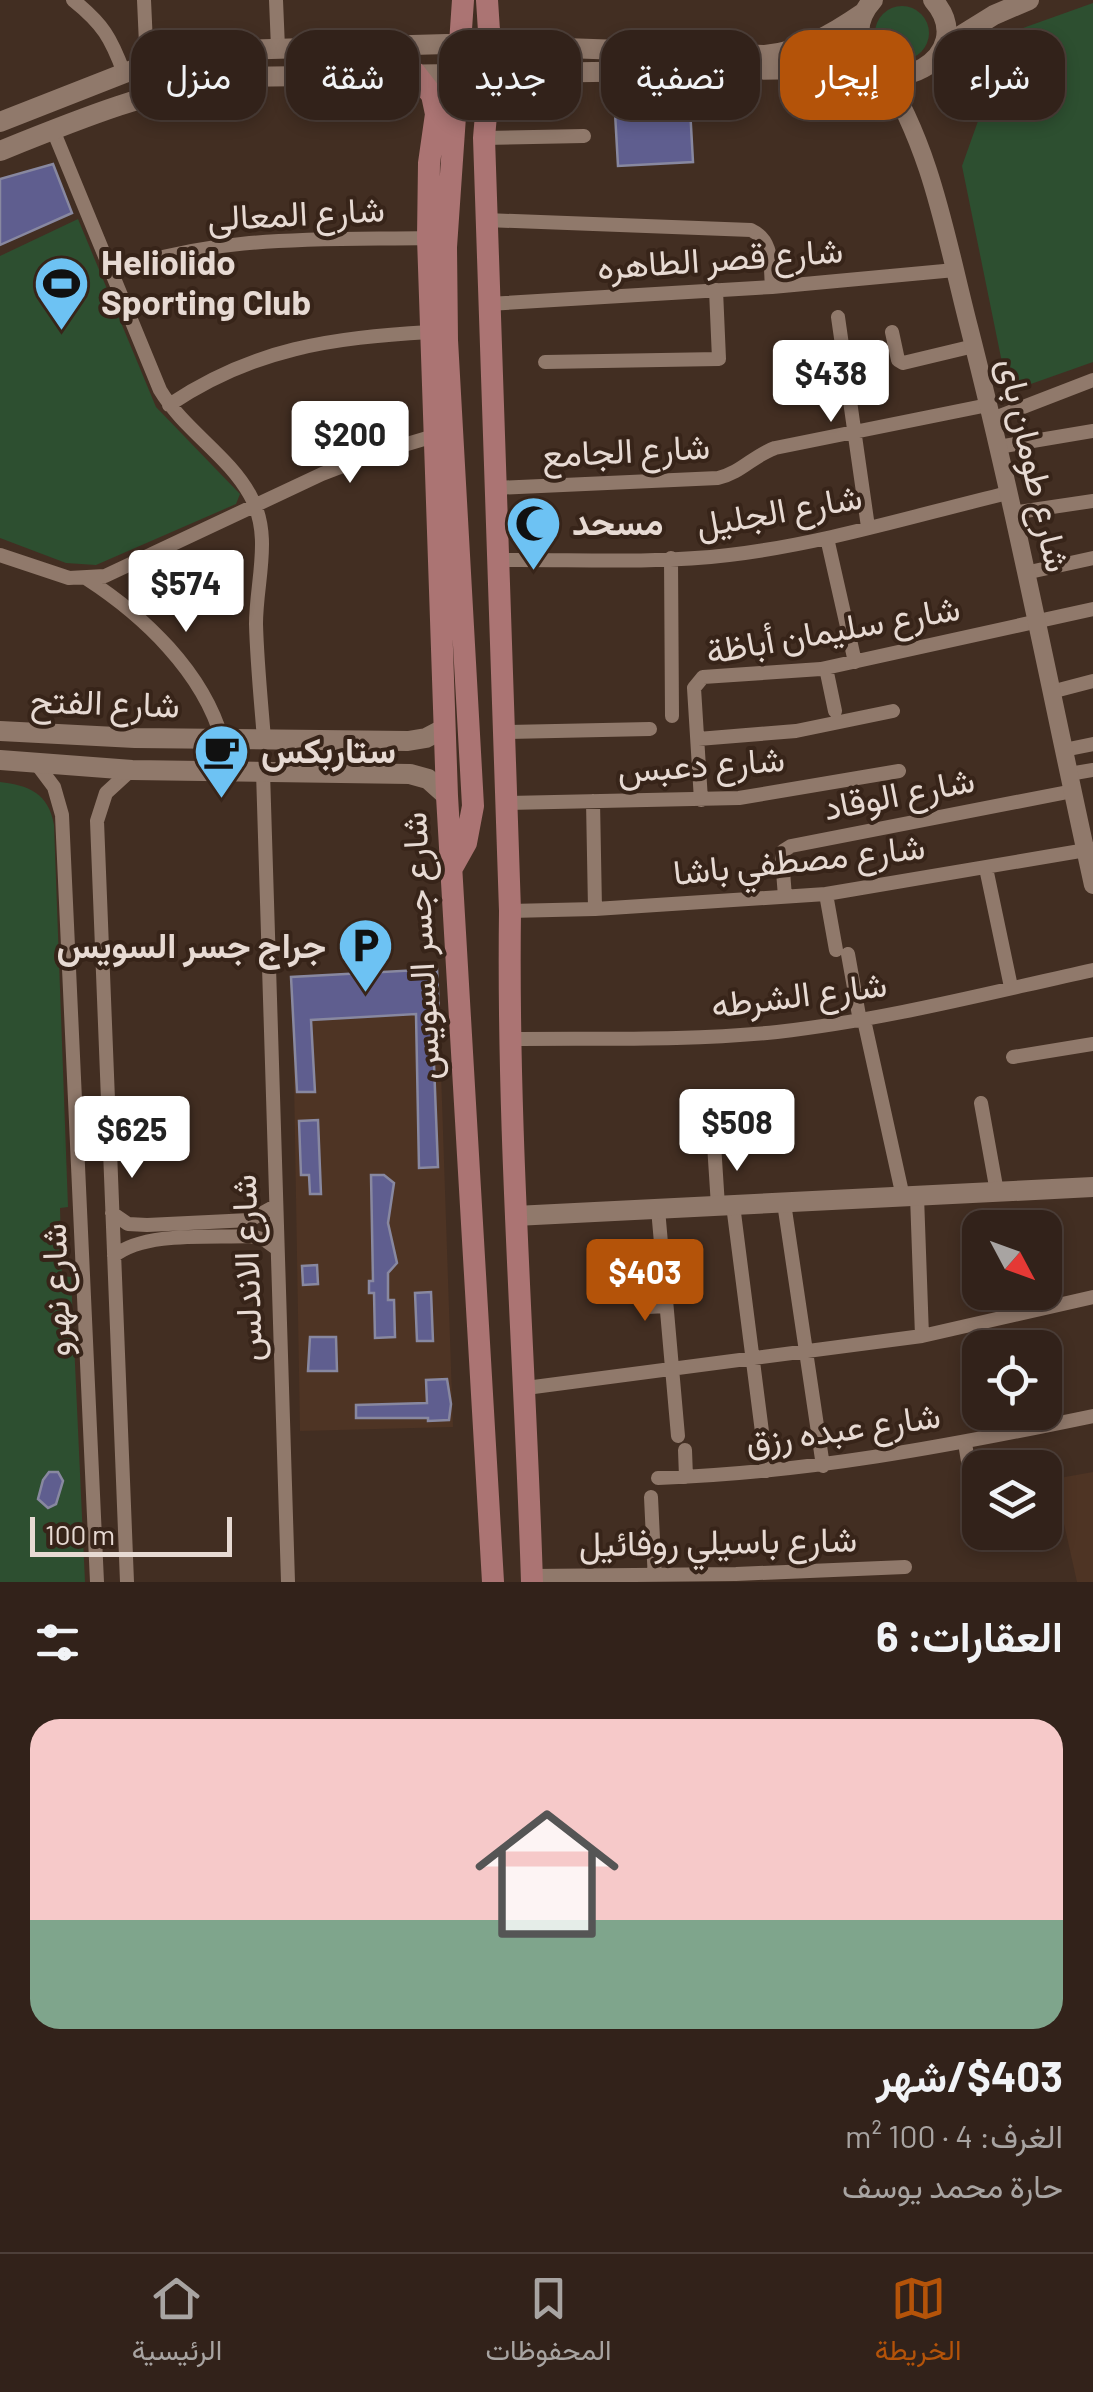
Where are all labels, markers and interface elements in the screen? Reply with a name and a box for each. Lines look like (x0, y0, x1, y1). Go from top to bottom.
chip: منزل (131, 30, 266, 120)
chip: شقة (286, 30, 419, 120)
chip: جديد (439, 30, 581, 120)
chip: تصفية (601, 30, 760, 120)
chip: إيجار (780, 30, 914, 120)
chip: شراء (934, 30, 1065, 120)
street label: شارع المعالى (206, 186, 386, 243)
street label: شارع قصر الطاهره (596, 227, 845, 292)
place label: Heliolido Sporting Club (101, 240, 311, 322)
sports icon: Heliolido Sporting Club (32, 253, 92, 332)
pin: $438 (772, 340, 890, 425)
text: $438 (795, 353, 867, 391)
street label: شارع طومان باى (986, 353, 1081, 577)
pin: $200 (291, 401, 409, 486)
text: $200 (314, 414, 386, 452)
street label: شارع الجامع (541, 424, 711, 479)
street label: شارع الجليل (692, 474, 866, 549)
mosque icon: مسحد (503, 493, 563, 572)
place label: مسحد (572, 500, 663, 542)
pin: $574 (127, 550, 245, 635)
text: $574 (151, 563, 221, 601)
street label: شارع سليمان أباظة (702, 585, 964, 676)
street label: شارع الفتح (29, 677, 181, 730)
cafe icon: ستاربكس (192, 721, 252, 800)
place label: ستاربكس (261, 728, 396, 773)
street label: شارع دعبس (616, 736, 786, 795)
street label: شارع الوقاد (819, 757, 979, 832)
street label: شارع جسر السويس (391, 811, 452, 1081)
street label: شارع مصطفي باشا (671, 824, 928, 902)
parking icon: جراج جسر السويس (335, 916, 395, 995)
place label: جراج جسر السويس (57, 923, 326, 970)
street label: شارع الشرطه (708, 961, 890, 1030)
pin: $508 (678, 1089, 796, 1174)
pin: $625 (73, 1096, 191, 1181)
text: $508 (701, 1102, 773, 1140)
text: $625 (97, 1109, 167, 1147)
street label: شارع الاندلس (221, 1174, 274, 1362)
north arrow (962, 1210, 1062, 1310)
map controls (962, 1210, 1062, 1550)
street label: شارع نهرو (31, 1223, 82, 1357)
pin: $403 (586, 1239, 704, 1324)
text: $403 (608, 1252, 682, 1290)
button: locate (962, 1330, 1062, 1430)
street label: شارع عبده رزق (743, 1393, 944, 1466)
button: layers (962, 1450, 1062, 1550)
scale bar (30, 1512, 232, 1556)
text: 100 m (45, 1517, 115, 1551)
street label: شارع باسيلي روفائيل (578, 1517, 858, 1573)
text: العقارات: 6 (876, 1610, 1063, 1660)
icon: filters (30, 1615, 85, 1670)
icon: home (457, 1784, 637, 1964)
text: $403/شهر (876, 2050, 1063, 2100)
text: الغرف: 4 · 100 m² (845, 2116, 1063, 2154)
text: حارة محمد يوسف (842, 2166, 1063, 2204)
tab: الرئيسية (132, 2271, 222, 2375)
tab: المحفوظات (485, 2271, 612, 2375)
tab: الخريطة (875, 2271, 961, 2375)

